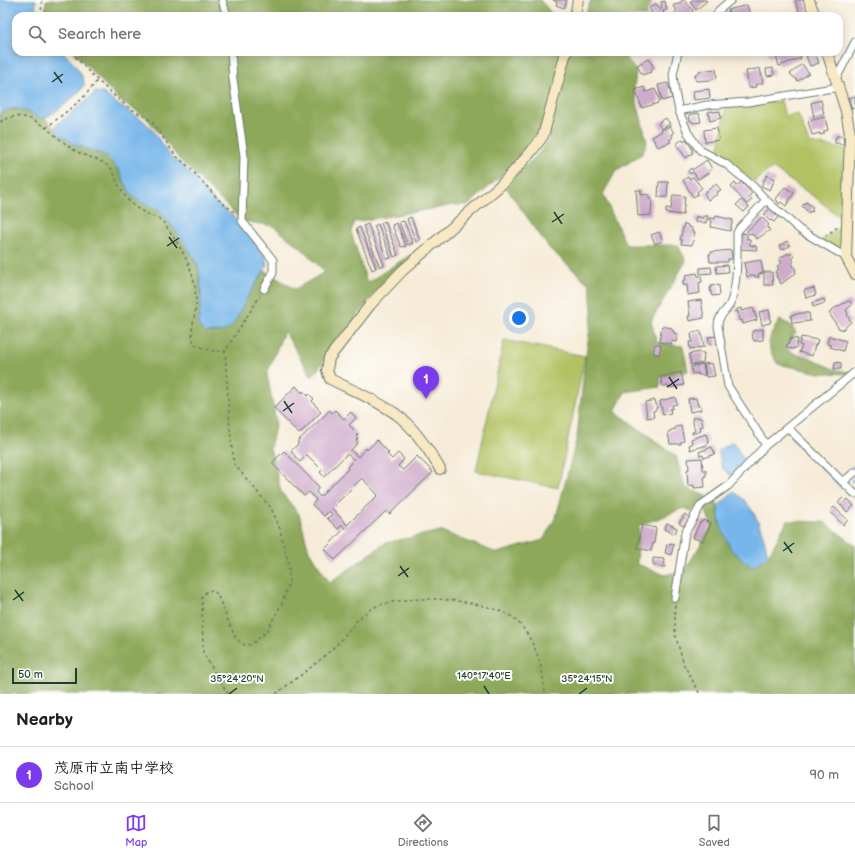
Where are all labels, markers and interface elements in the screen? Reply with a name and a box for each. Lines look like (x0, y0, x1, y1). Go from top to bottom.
search box (12, 12, 843, 56)
icon: search (26, 23, 48, 45)
text: Search here (58, 25, 141, 44)
your location (509, 308, 529, 328)
pin: 1 (413, 366, 439, 399)
scale bar (12, 666, 77, 685)
text: 50 m (18, 668, 43, 681)
text: 140°17'40"E (457, 670, 511, 682)
text: 35°24'20"N (210, 673, 264, 685)
text: 35°24'15"N (561, 673, 613, 685)
text: Nearby (16, 710, 73, 730)
text: 茂原市立南中学校 (54, 759, 174, 778)
text: 1 (26, 767, 32, 783)
text: 90 m (810, 767, 839, 783)
text: School (54, 778, 94, 794)
tab: Map (125, 812, 147, 849)
tab: Directions (398, 812, 448, 849)
tab: Saved (699, 812, 730, 849)

